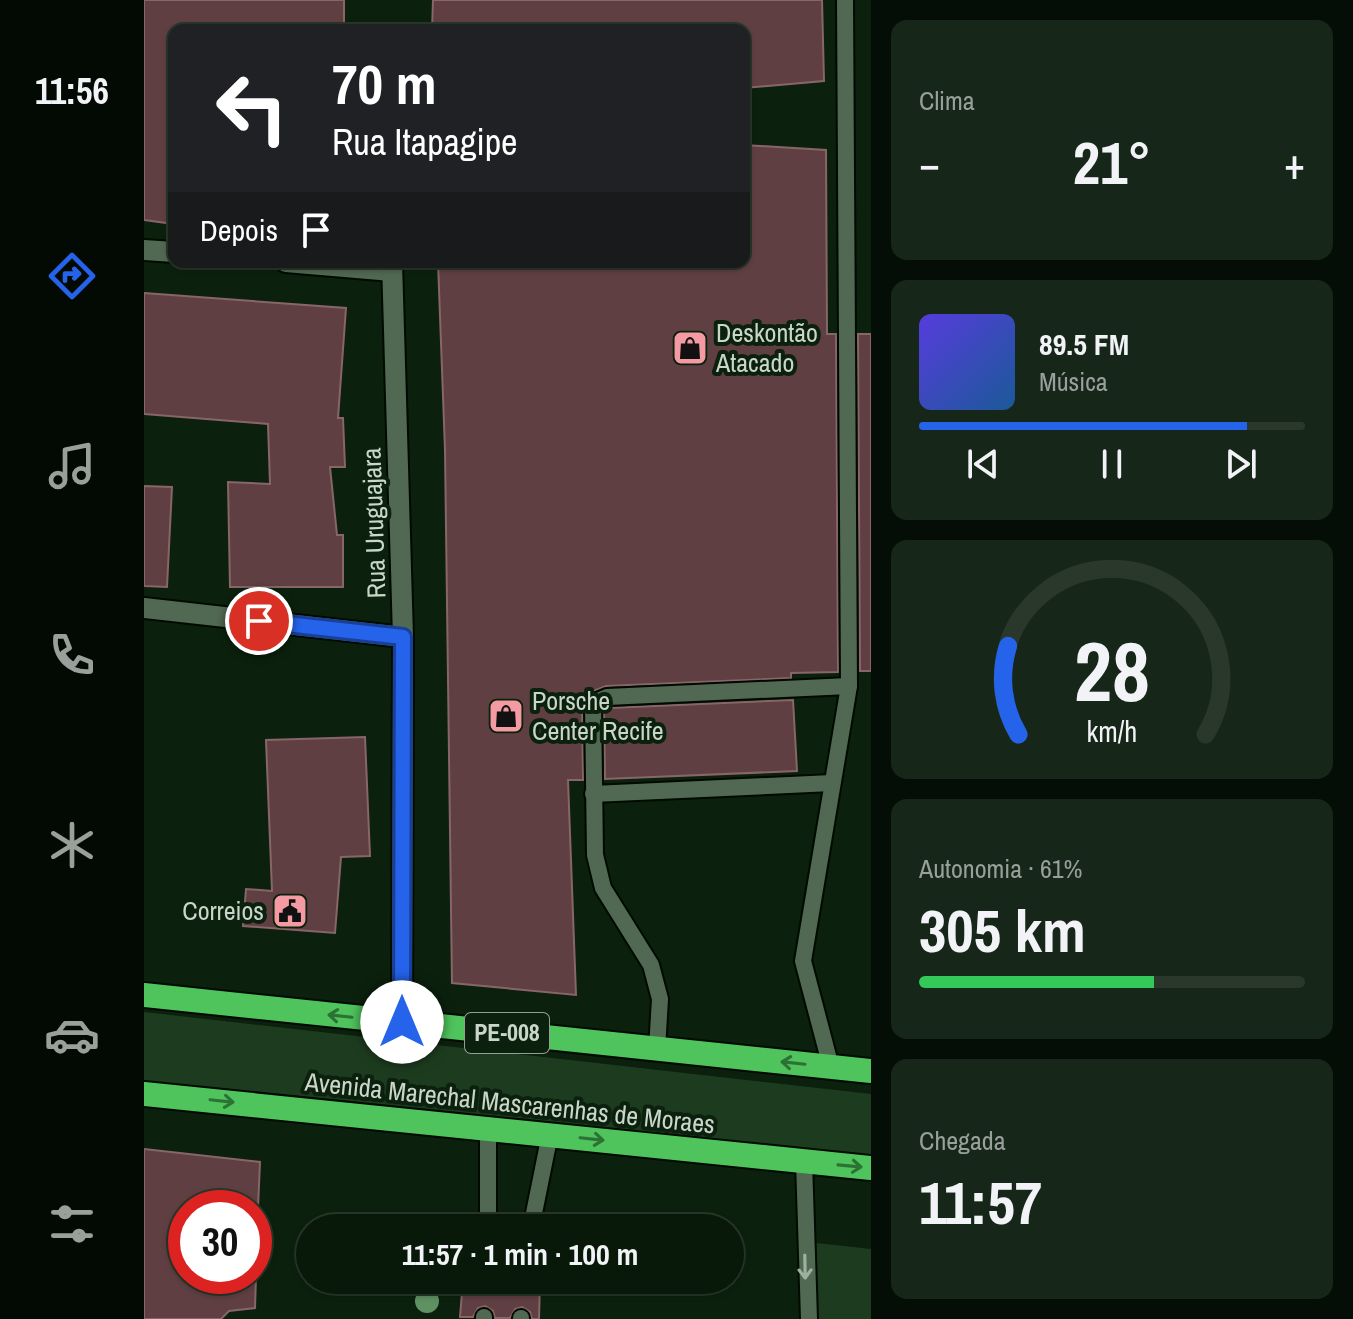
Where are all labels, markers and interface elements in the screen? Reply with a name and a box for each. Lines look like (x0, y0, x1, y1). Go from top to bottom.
text: 70 m (332, 46, 437, 121)
icon: left (200, 56, 304, 160)
text: 11:56 (35, 67, 109, 115)
text: Clima (919, 83, 975, 118)
text: Rua Itapagipe (332, 118, 517, 166)
text: 21° (1073, 122, 1151, 203)
text: − (919, 133, 940, 193)
text: + (1284, 133, 1305, 193)
icon: arrive (294, 208, 338, 252)
text: Depois (200, 210, 278, 250)
icon: directions (44, 248, 100, 304)
place label: Deskontão Atacado (715, 315, 818, 380)
text: 89.5 FM (1039, 324, 1129, 364)
shop icon: Deskontão Atacado (671, 329, 709, 367)
text: Música (1039, 364, 1108, 399)
icon: music (44, 438, 100, 494)
icon: previous (961, 442, 1005, 486)
icon: pause (1090, 442, 1134, 486)
icon: next (1219, 442, 1263, 486)
street label: Rua Uruguajara (353, 447, 394, 599)
pin (225, 587, 293, 655)
icon: arrive (237, 599, 281, 643)
text: 28 (1074, 615, 1150, 727)
icon: phone (44, 627, 100, 683)
place label: Porsche Center Recife (532, 683, 664, 748)
shop icon: Porsche Center Recife (487, 697, 525, 735)
text: km/h (1087, 713, 1137, 752)
icon: climate (44, 817, 100, 873)
text: Autonomia · 61% (919, 851, 1083, 886)
text: 305 km (919, 890, 1086, 971)
public building icon: Correios (271, 892, 309, 930)
place label: Correios (182, 893, 264, 928)
position arrow (360, 980, 444, 1064)
icon: car (44, 1007, 100, 1063)
one-way arrow (327, 1008, 354, 1023)
road number: PE-008 (465, 1013, 549, 1053)
one-way arrow (781, 1056, 807, 1071)
street label: Avenida Marechal Mascarenhas de Moraes (302, 1063, 717, 1141)
one-way arrow (208, 1094, 235, 1109)
text: Chegada (919, 1123, 1006, 1158)
one-way arrow (578, 1131, 605, 1146)
one-way arrow (836, 1158, 863, 1173)
text: 11:57 (919, 1162, 1042, 1243)
speed limit sign: 30 (168, 1190, 272, 1294)
icon: filters (44, 1196, 100, 1252)
text: 11:57 · 1 min · 100 m (402, 1234, 638, 1274)
one-way arrow (798, 1253, 813, 1280)

